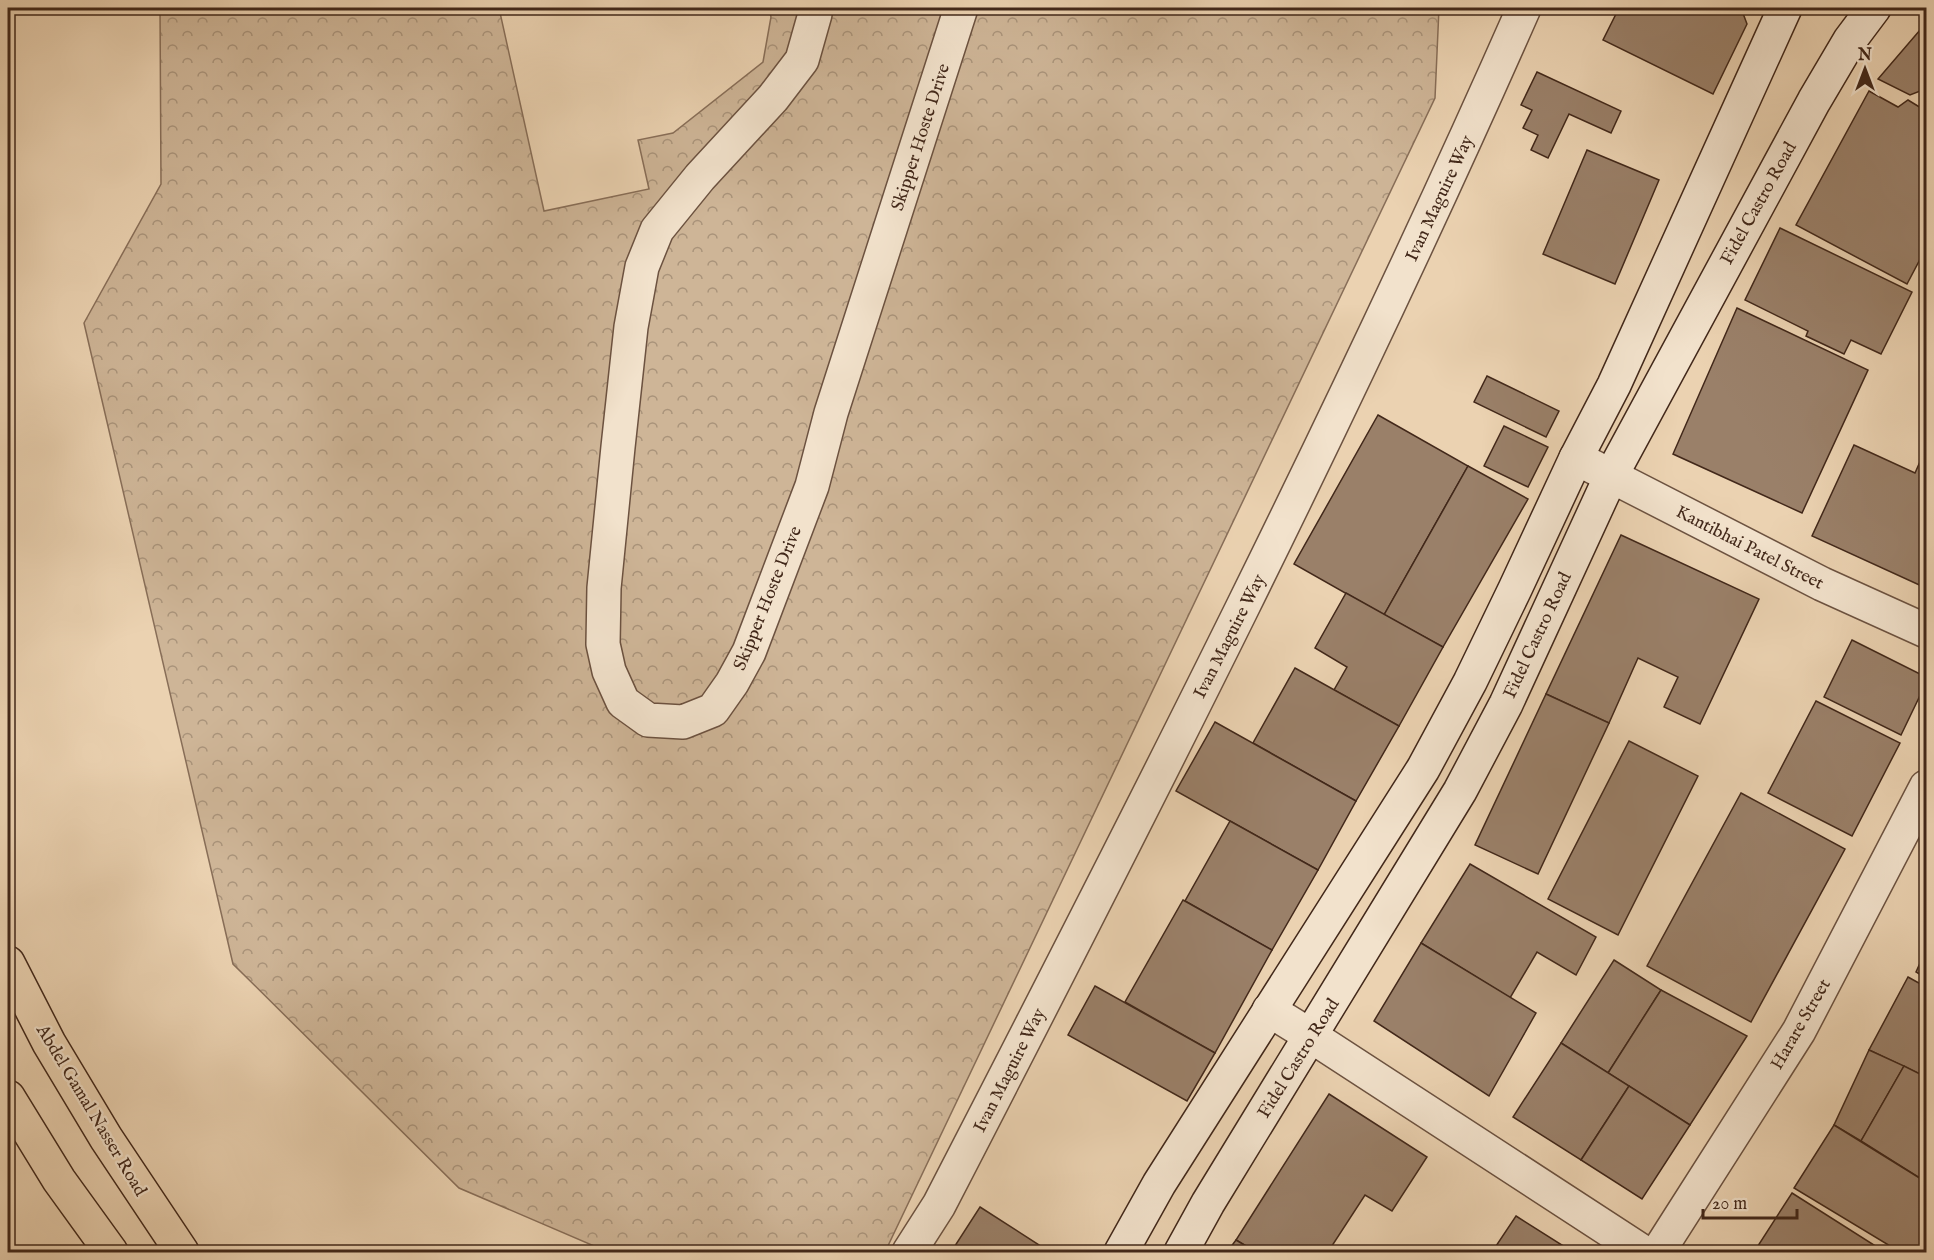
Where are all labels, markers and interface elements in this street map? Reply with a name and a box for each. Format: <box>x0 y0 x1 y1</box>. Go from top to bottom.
north arrow <box>1835 39 1895 99</box>
text: N <box>1857 46 1872 66</box>
street label: Skipper Hoste Drive <box>887 61 956 214</box>
street label: Ivan Maguire Way <box>1401 132 1480 265</box>
street label: Fidel Castro Road <box>1716 138 1803 269</box>
street label: Kantibhai Patel Street <box>1671 501 1827 596</box>
street label: Skipper Hoste Drive <box>729 523 808 674</box>
street label: Fidel Castro Road <box>1499 568 1578 703</box>
street label: Ivan Maguire Way <box>1189 571 1272 703</box>
street label: Harare Street <box>1766 975 1837 1074</box>
street label: Fidel Castro Road <box>1253 994 1346 1123</box>
street label: Ivan Maguire Way <box>969 1005 1052 1137</box>
street label: Abdel Gamal Nasser Road <box>30 1020 151 1201</box>
scale bar <box>1703 1182 1798 1220</box>
text: 20 m <box>1712 1193 1747 1216</box>

